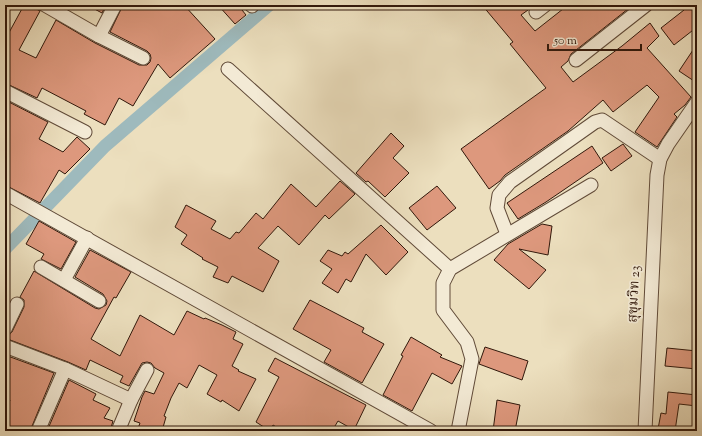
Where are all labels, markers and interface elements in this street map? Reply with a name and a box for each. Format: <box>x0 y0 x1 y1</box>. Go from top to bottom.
scale bar <box>548 26 641 52</box>
text: 50 m <box>553 32 577 50</box>
street label: สุขุมวิท 23 <box>624 265 647 323</box>

